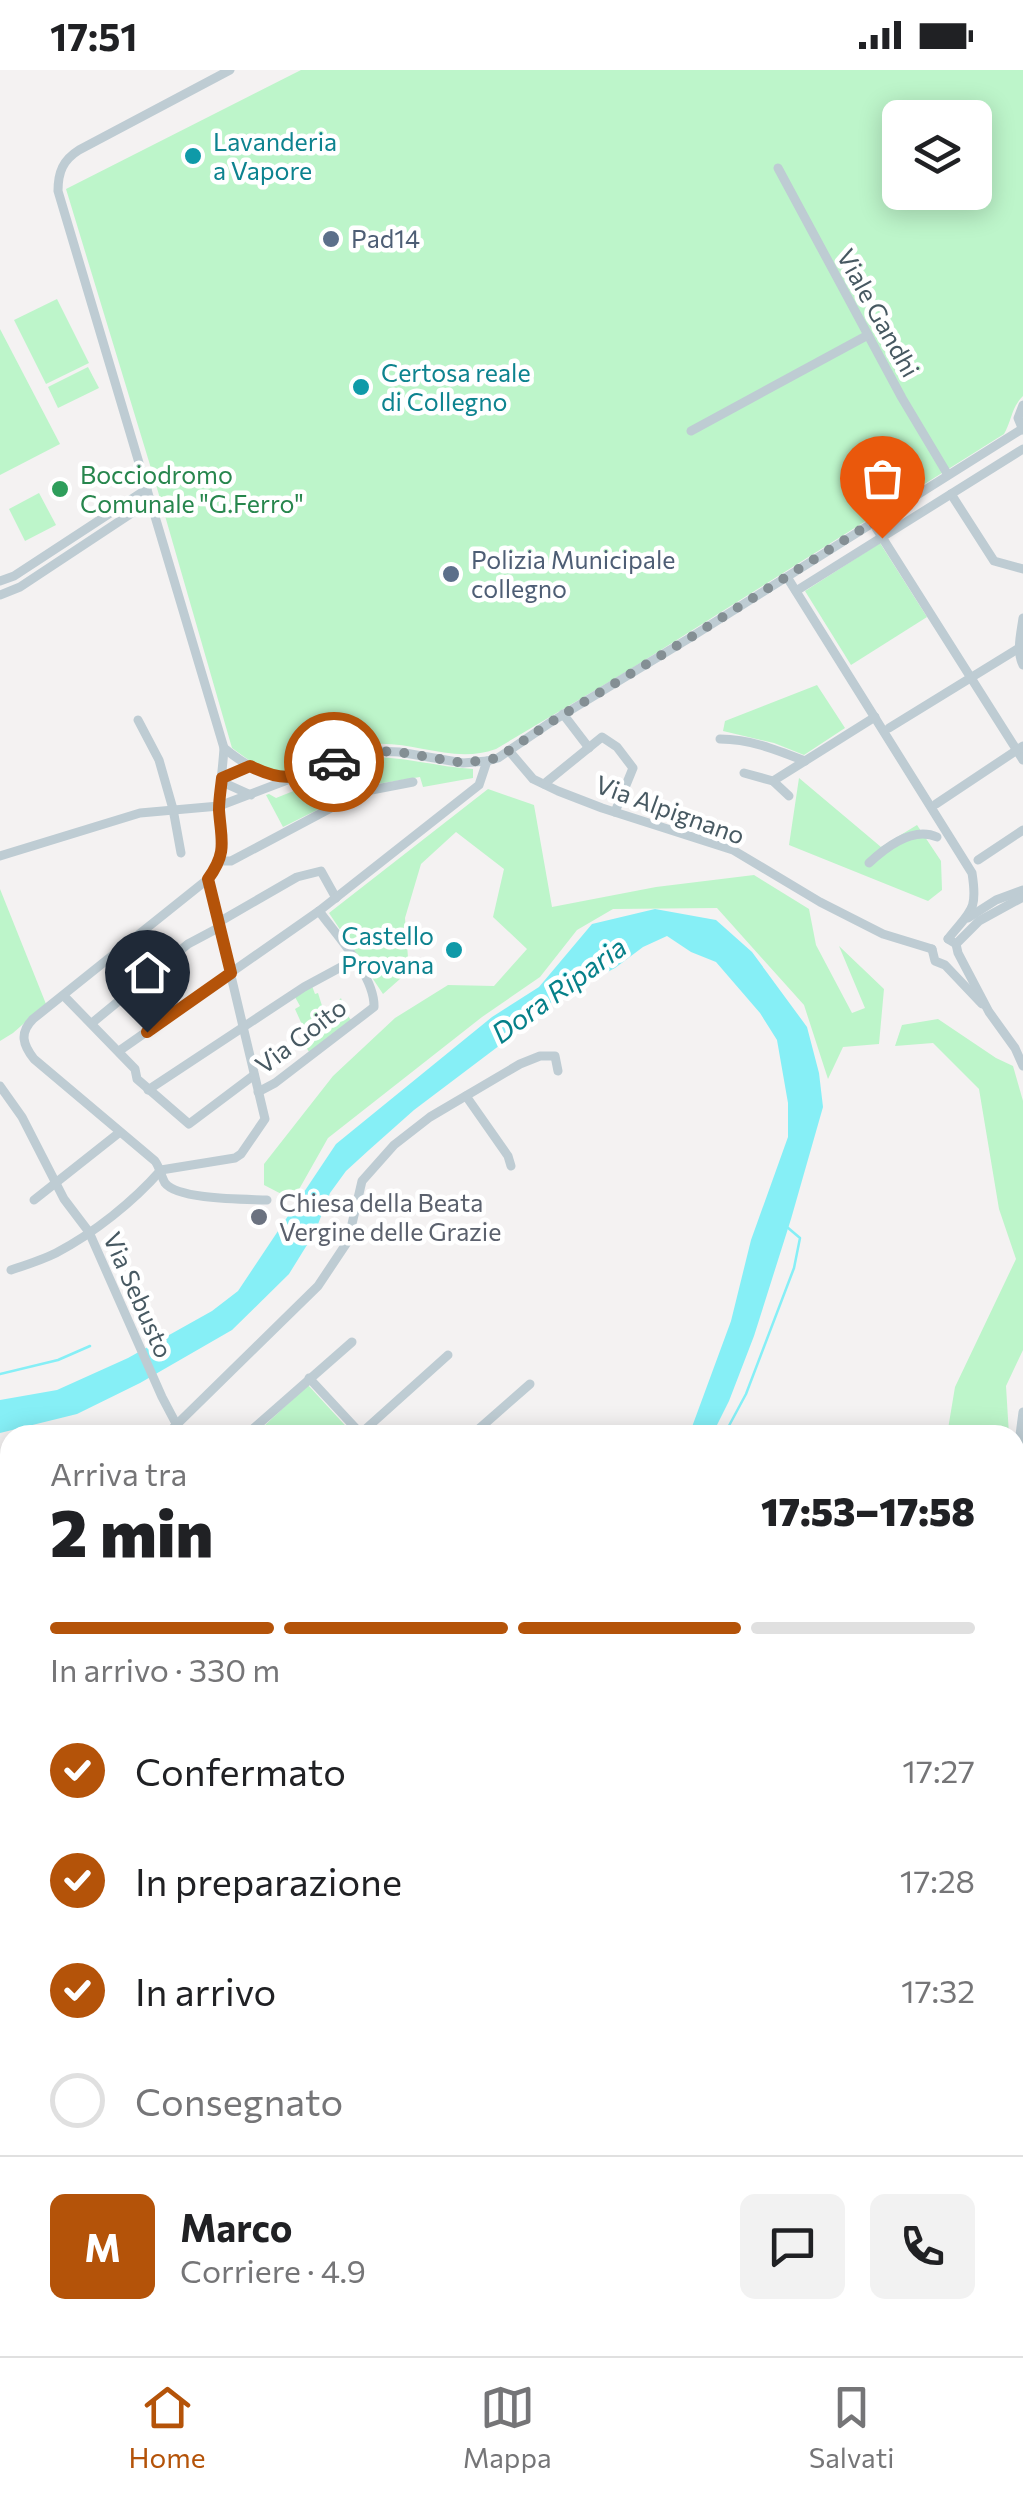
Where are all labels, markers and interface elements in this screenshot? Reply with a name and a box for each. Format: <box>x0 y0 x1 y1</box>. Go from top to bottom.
text: 17:51 <box>50 12 137 59</box>
map controls <box>882 100 992 210</box>
button: layers <box>882 100 992 210</box>
place label: Lavanderia a Vapore <box>213 126 337 185</box>
marker: Lavanderia a Vapore <box>182 145 204 167</box>
place label: Pad14 <box>351 223 420 253</box>
marker: Pad14 <box>320 228 342 250</box>
street label: Viale Gandhi <box>831 243 926 382</box>
place label: Certosa reale di Collegno <box>381 357 531 416</box>
marker: Certosa reale di Collegno <box>350 376 372 398</box>
pin <box>840 436 925 539</box>
icon: bag <box>855 451 910 506</box>
place label: Bocciodromo Comunale "G.Ferro" <box>80 459 304 518</box>
marker: Bocciodromo Comunale "G.Ferro" <box>49 478 71 500</box>
place label: Polizia Municipale collegno <box>471 544 675 603</box>
marker: Polizia Municipale collegno <box>440 563 462 585</box>
courier <box>284 712 384 812</box>
icon: car <box>307 735 362 790</box>
street label: Via Alpignano <box>592 768 749 850</box>
place label: Castello Provana <box>341 920 434 979</box>
water label: Dora Riparia <box>484 929 633 1050</box>
pin <box>105 930 190 1033</box>
marker: Castello Provana <box>443 939 465 961</box>
icon: home <box>120 945 175 1000</box>
street label: Via Goito <box>249 991 352 1079</box>
place label: Chiesa della Beata Vergine delle Grazie <box>279 1187 501 1246</box>
marker: Chiesa della Beata Vergine delle Grazie <box>248 1206 270 1228</box>
street label: Via Sebusto <box>98 1227 180 1362</box>
text: Arriva tra <box>50 1453 187 1493</box>
text: 17:53–17:58 <box>761 1487 975 1534</box>
text: 2 min <box>50 1491 213 1570</box>
text: In arrivo · 330 m <box>50 1649 280 1689</box>
icon: check <box>50 1743 105 1798</box>
text: Confermato <box>135 1747 346 1794</box>
text: 17:27 <box>902 1750 975 1790</box>
icon: check <box>50 1853 105 1908</box>
text: In preparazione <box>135 1857 402 1904</box>
text: 17:28 <box>900 1860 975 1900</box>
icon: check <box>50 1963 105 2018</box>
text: In arrivo <box>135 1967 276 2014</box>
text: 17:32 <box>901 1970 975 2010</box>
text: Consegnato <box>135 2077 343 2124</box>
button: chat <box>740 2194 845 2299</box>
button: phone <box>870 2194 975 2299</box>
text: Marco <box>180 2203 293 2250</box>
text: M <box>84 2223 121 2270</box>
text: Corriere · 4.9 <box>180 2250 366 2290</box>
tab: Home <box>129 2380 206 2474</box>
tab: Mappa <box>463 2380 552 2474</box>
tab: Salvati <box>809 2380 894 2474</box>

